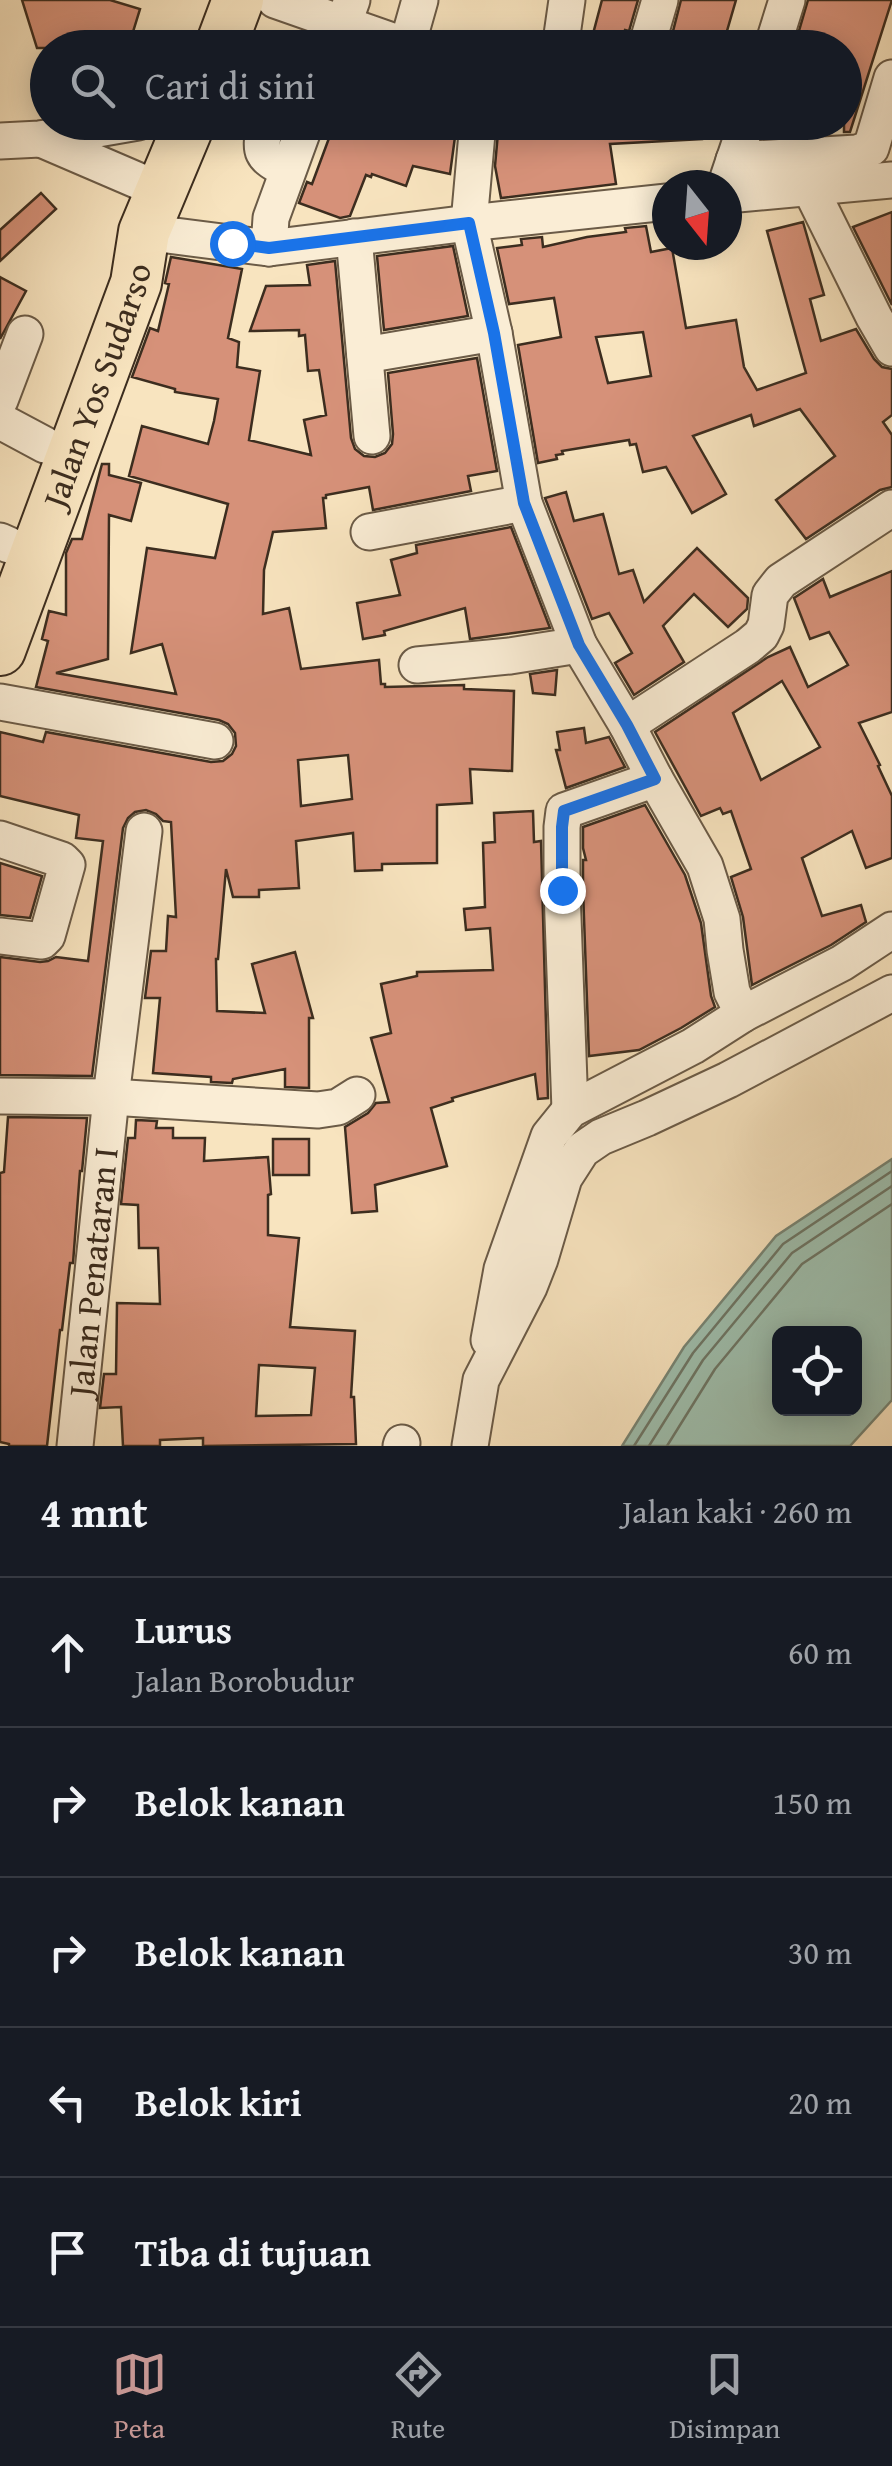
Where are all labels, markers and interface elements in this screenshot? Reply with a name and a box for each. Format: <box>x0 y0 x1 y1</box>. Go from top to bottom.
search box <box>30 30 862 140</box>
text: Cari di sini <box>145 57 315 113</box>
icon: search <box>65 58 120 113</box>
north arrow <box>652 170 742 260</box>
route start <box>210 221 256 267</box>
street label: Jalan Yos Sudarso <box>28 260 164 519</box>
route end <box>540 868 586 914</box>
street label: Jalan Penataran I <box>54 1145 131 1403</box>
map controls <box>772 1326 862 1416</box>
button: locate <box>772 1326 862 1416</box>
text: 4 mnt <box>40 1481 148 1542</box>
text: Jalan kaki · 260 m <box>622 1488 852 1535</box>
text: Lurus <box>135 1601 232 1657</box>
icon: ahead <box>40 1625 95 1680</box>
text: 60 m <box>788 1629 852 1676</box>
text: Jalan Borobudur <box>135 1657 354 1704</box>
text: Belok kanan <box>135 1774 345 1830</box>
icon: right <box>40 1775 95 1830</box>
text: 150 m <box>773 1779 852 1826</box>
text: Belok kanan <box>135 1924 345 1980</box>
icon: right <box>40 1925 95 1980</box>
text: 30 m <box>788 1929 852 1976</box>
text: Belok kiri <box>135 2074 302 2130</box>
icon: left <box>40 2075 95 2130</box>
text: 20 m <box>788 2079 852 2126</box>
text: Tiba di tujuan <box>135 2224 371 2280</box>
icon: arrive <box>40 2225 95 2280</box>
tab: Peta <box>112 2347 167 2448</box>
tab: Rute <box>391 2347 446 2448</box>
tab: Disimpan <box>669 2347 780 2448</box>

